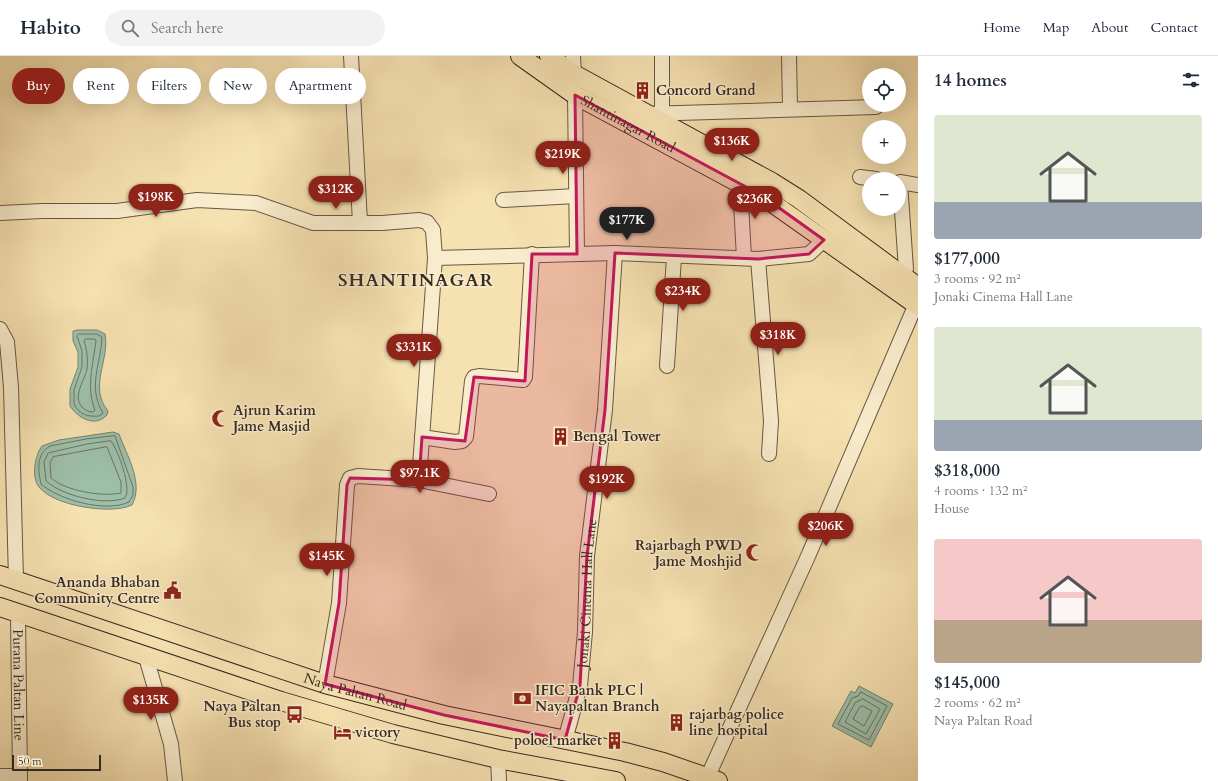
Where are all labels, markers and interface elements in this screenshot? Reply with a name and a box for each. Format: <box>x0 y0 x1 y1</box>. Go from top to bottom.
search box <box>105 10 385 46</box>
text: Habito <box>20 15 81 41</box>
icon: search <box>119 17 141 39</box>
text: Search here <box>151 18 224 38</box>
text: Home <box>983 18 1021 37</box>
text: Map <box>1043 18 1069 37</box>
text: About <box>1091 18 1128 37</box>
text: Contact <box>1150 18 1198 37</box>
chip: Buy <box>12 68 65 104</box>
chip: Rent <box>73 68 129 104</box>
chip: Filters <box>137 68 201 104</box>
chip: New <box>209 68 267 104</box>
chip: Apartment <box>275 68 366 104</box>
map controls <box>862 68 906 216</box>
button: locate <box>862 68 906 112</box>
text: 14 homes <box>934 69 1007 92</box>
icon: filters <box>1180 69 1202 91</box>
building icon: Concord Grand <box>633 80 653 100</box>
place label: Concord Grand <box>656 81 756 100</box>
street label: Shantinagar Road <box>577 91 679 158</box>
button: + <box>862 120 906 164</box>
pin: $136K <box>704 128 760 162</box>
text: $136K <box>713 132 751 150</box>
pin: $219K <box>535 141 591 175</box>
icon: home <box>1032 141 1104 213</box>
text: $219K <box>544 145 582 163</box>
button: − <box>862 172 906 216</box>
pin: $312K <box>308 176 364 210</box>
text: $312K <box>317 180 355 198</box>
pin: $198K <box>128 184 184 218</box>
pin: $236K <box>727 186 783 220</box>
text: $198K <box>137 188 175 206</box>
text: $236K <box>736 190 774 208</box>
pin: $177K <box>599 207 655 241</box>
text: $177K <box>608 211 646 229</box>
text: $177,000 <box>934 247 1000 270</box>
district label: SHANTINAGAR <box>338 268 494 293</box>
text: 3 rooms · 92 m² <box>934 270 1021 288</box>
pin: $234K <box>655 278 711 312</box>
text: $234K <box>664 282 702 300</box>
text: Jonaki Cinema Hall Lane <box>934 288 1073 306</box>
pin: $318K <box>750 322 806 356</box>
text: $318K <box>759 326 797 344</box>
pin: $331K <box>386 334 442 368</box>
text: $331K <box>395 338 433 356</box>
icon: home <box>1032 353 1104 425</box>
place label: Ajrun Karim Jame Masjid <box>231 401 316 436</box>
mosque icon: Ajrun Karim Jame Masjid <box>210 408 230 428</box>
building icon: Bengal Tower <box>550 426 570 446</box>
place label: Bengal Tower <box>573 427 661 446</box>
text: $318,000 <box>934 459 1000 482</box>
pin: $97.1K <box>387 460 453 494</box>
text: $97.1K <box>400 464 440 482</box>
pin: $192K <box>579 466 635 500</box>
text: $192K <box>588 470 626 488</box>
text: 4 rooms · 132 m² <box>934 482 1027 500</box>
text: House <box>934 500 969 518</box>
pin: $206K <box>798 513 854 547</box>
text: $206K <box>807 517 845 535</box>
street label: Jonaki Cinema Hall Lane <box>573 518 602 671</box>
place label: Rajarbagh PWD Jame Moshjid <box>635 536 742 571</box>
pin: $145K <box>299 543 355 577</box>
mosque icon: Rajarbagh PWD Jame Moshjid <box>745 543 765 563</box>
text: $145K <box>308 547 346 565</box>
icon: home <box>1032 565 1104 637</box>
place label: Ananda Bhaban Community Centre <box>34 573 160 608</box>
public building icon: Ananda Bhaban Community Centre <box>163 580 183 600</box>
street label: Purana Paltan Line <box>8 629 29 741</box>
street label: Naya Paltan Road <box>301 669 409 715</box>
text: $145,000 <box>934 671 1000 694</box>
place label: IFIC Bank PLC | Nayapaltan Branch <box>535 681 660 716</box>
pin: $135K <box>123 687 179 721</box>
bank icon: IFIC Bank PLC | Nayapaltan Branch <box>512 688 532 708</box>
text: $135K <box>132 691 170 709</box>
text: 2 rooms · 62 m² <box>934 694 1021 712</box>
place label: Naya Paltan Bus stop <box>204 697 281 732</box>
bus stop icon: Naya Paltan Bus stop <box>284 704 304 724</box>
place label: rajarbag police line hospital <box>689 705 784 740</box>
building icon: rajarbag police line hospital <box>666 712 686 732</box>
text: Naya Paltan Road <box>934 712 1032 730</box>
hotel icon: victory <box>332 722 352 742</box>
place label: victory <box>355 723 401 742</box>
building icon: poloel market <box>605 730 625 750</box>
place label: poloel market <box>514 731 602 750</box>
scale bar <box>12 753 101 772</box>
text: 50 m <box>18 754 42 769</box>

